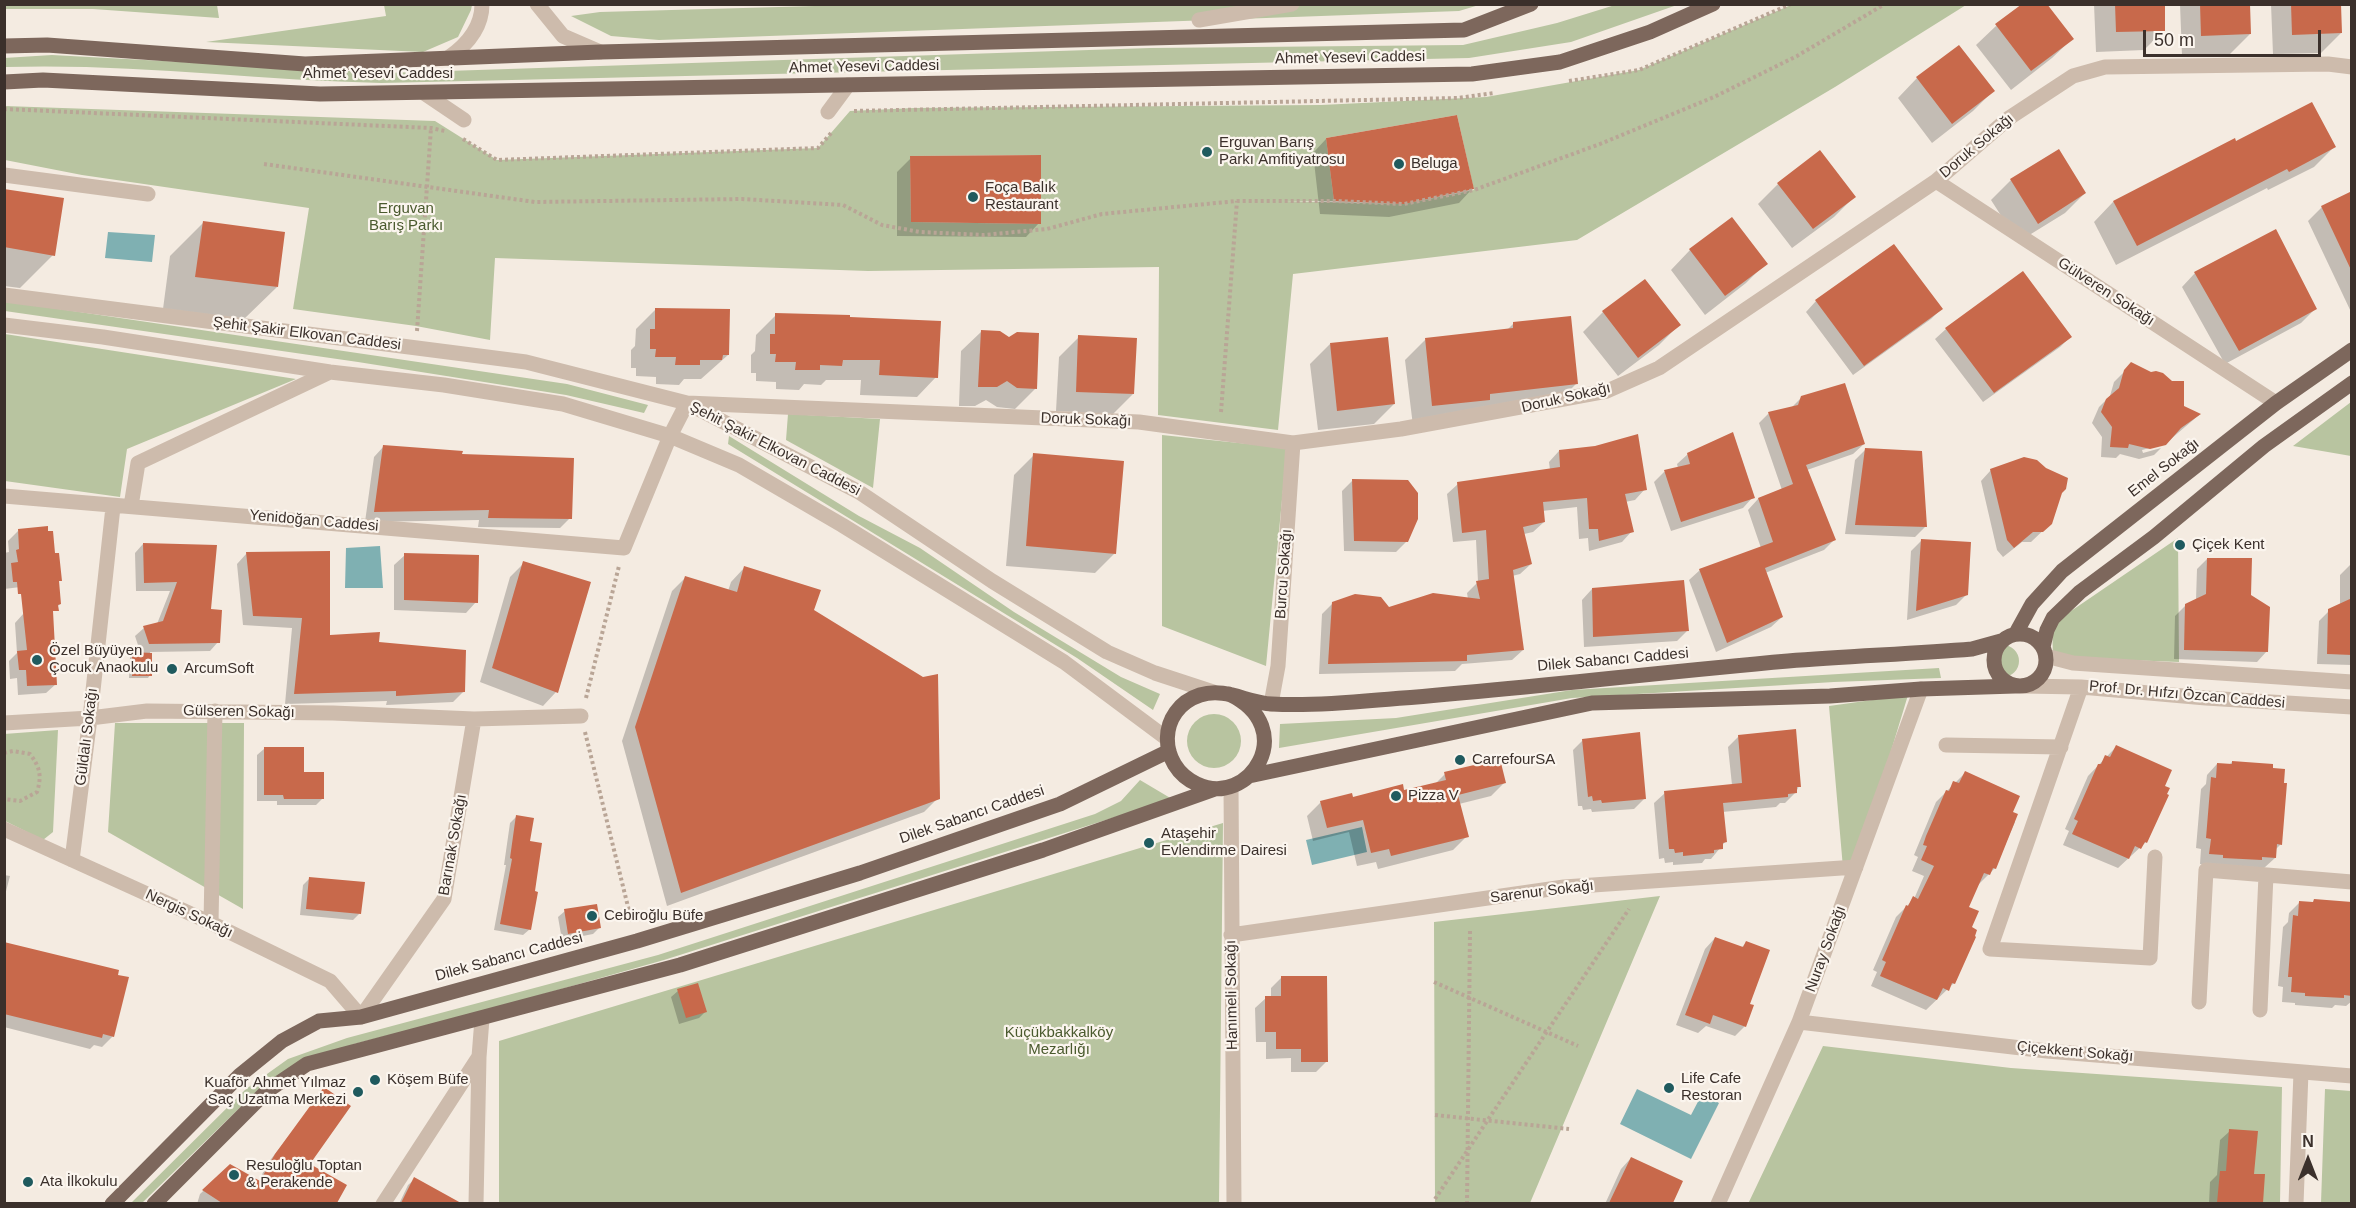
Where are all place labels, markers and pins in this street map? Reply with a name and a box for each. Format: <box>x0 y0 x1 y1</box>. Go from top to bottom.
place label: Erguvan Barış Parkı Amfitiyatrosu <box>1219 134 1345 169</box>
marker: Erguvan Barış Parkı Amfitiyatrosu <box>1200 145 1214 159</box>
place label: Beluga <box>1411 155 1458 173</box>
marker: Beluga <box>1392 157 1406 171</box>
place label: Foça Balık Restaurant <box>985 179 1058 214</box>
marker: Foça Balık Restaurant <box>966 190 980 204</box>
place label: Çiçek Kent <box>2192 536 2265 554</box>
marker: Çiçek Kent <box>2173 538 2187 552</box>
place label: Özel Büyüyen Çocuk Anaokulu <box>49 642 158 677</box>
marker: Özel Büyüyen Çocuk Anaokulu <box>30 653 44 667</box>
place label: ArcumSoft <box>184 660 254 678</box>
marker: ArcumSoft <box>165 662 179 676</box>
place label: CarrefourSA <box>1472 751 1555 769</box>
marker: CarrefourSA <box>1453 753 1467 767</box>
place label: Pizza V <box>1408 787 1459 805</box>
marker: Pizza V <box>1389 789 1403 803</box>
place label: Ataşehir Evlendirme Dairesi <box>1161 825 1287 860</box>
marker: Ataşehir Evlendirme Dairesi <box>1142 836 1156 850</box>
place label: Cebiroğlu Büfe <box>604 907 703 925</box>
marker: Cebiroğlu Büfe <box>585 909 599 923</box>
place label: Life Cafe Restoran <box>1681 1070 1742 1105</box>
place label: Köşem Büfe <box>387 1071 469 1089</box>
marker: Köşem Büfe <box>368 1073 382 1087</box>
place label: Kuaför Ahmet Yılmaz Saç Uzatma Merkezi <box>204 1074 346 1109</box>
marker: Life Cafe Restoran <box>1662 1081 1676 1095</box>
marker: Kuaför Ahmet Yılmaz Saç Uzatma Merkezi <box>351 1085 365 1099</box>
place label: Resuloğlu Toptan & Perakende <box>246 1157 362 1192</box>
marker: Resuloğlu Toptan & Perakende <box>227 1168 241 1182</box>
place label: Ata İlkokulu <box>40 1173 118 1191</box>
marker: Ata İlkokulu <box>21 1175 35 1189</box>

